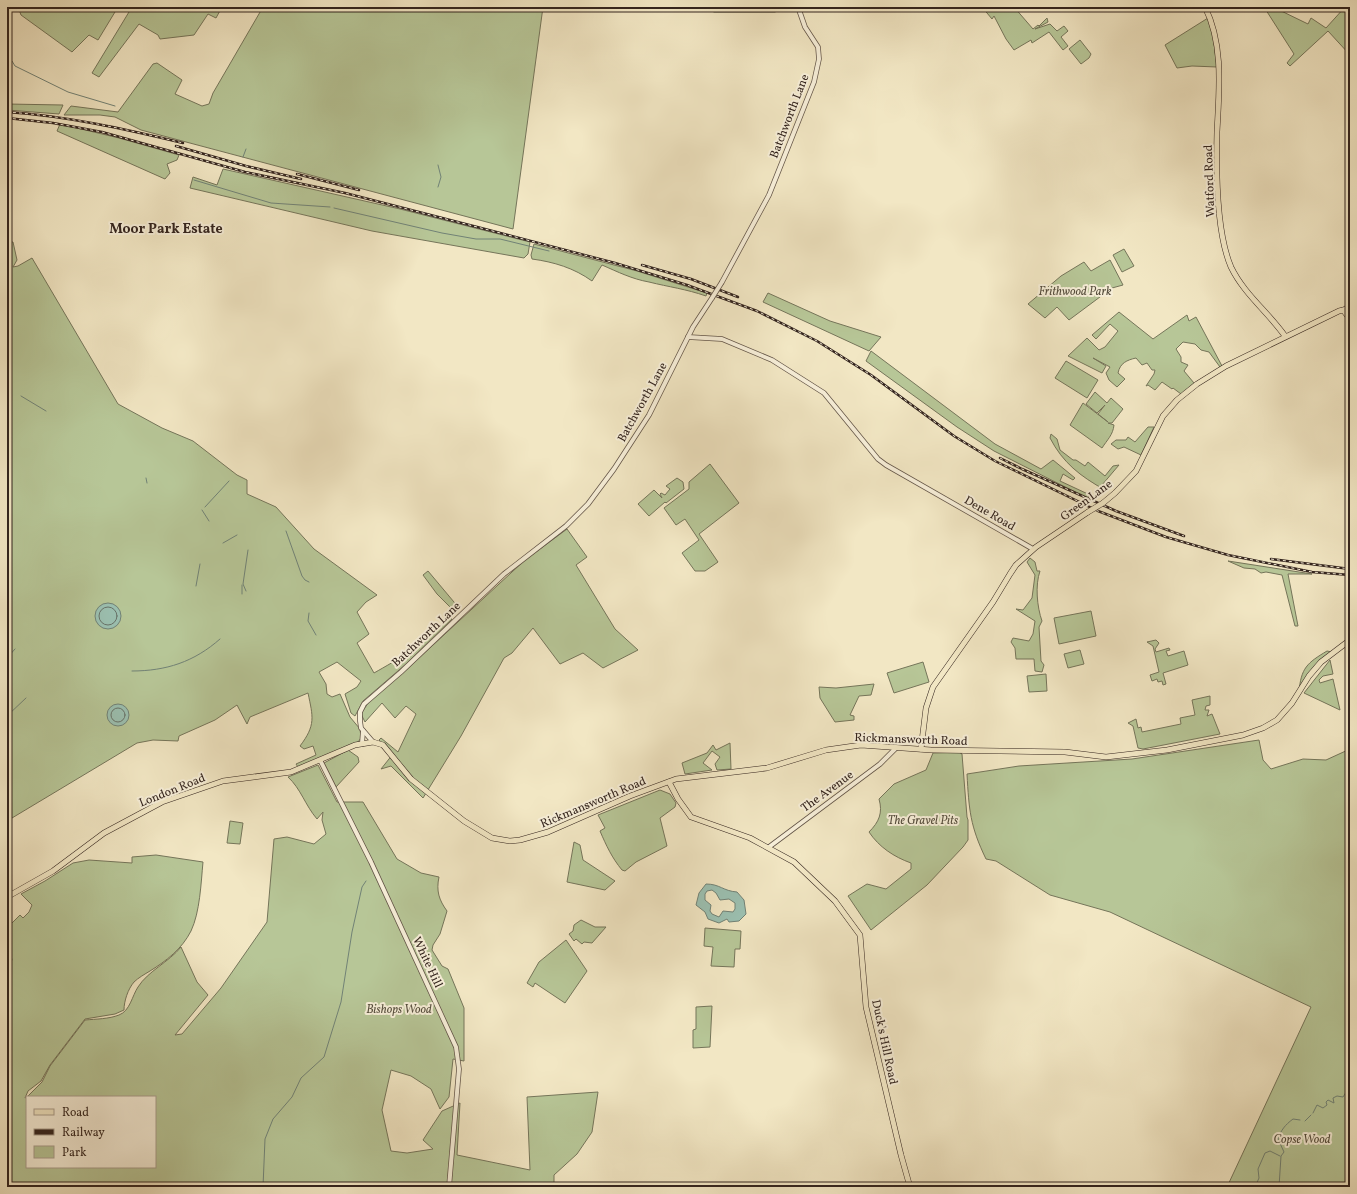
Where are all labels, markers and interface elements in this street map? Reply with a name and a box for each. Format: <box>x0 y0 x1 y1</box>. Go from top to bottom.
street label: Batchworth Lane <box>767 72 813 161</box>
street label: Watford Road <box>1201 144 1219 218</box>
district label: Moor Park Estate <box>109 220 223 239</box>
park label: Frithwood Park <box>1039 284 1112 300</box>
street label: Batchworth Lane <box>614 359 672 445</box>
street label: Green Lane <box>1057 476 1116 525</box>
street label: Dene Road <box>961 493 1018 535</box>
street label: Batchworth Lane <box>389 598 465 671</box>
street label: Rickmansworth Road <box>854 730 968 750</box>
street label: The Avenue <box>798 767 857 816</box>
street label: London Road <box>137 770 208 811</box>
street label: Rickmansworth Road <box>538 773 649 832</box>
park label: The Gravel Pits <box>888 813 959 829</box>
street label: White Hill <box>408 934 446 991</box>
street label: Duck's Hill Road <box>867 998 901 1086</box>
park label: Bishops Wood <box>366 1002 432 1018</box>
legend <box>26 1096 156 1168</box>
text: Road <box>62 1105 89 1121</box>
text: Railway <box>62 1125 105 1141</box>
park label: Copse Wood <box>1274 1132 1331 1148</box>
text: Park <box>62 1145 87 1161</box>

